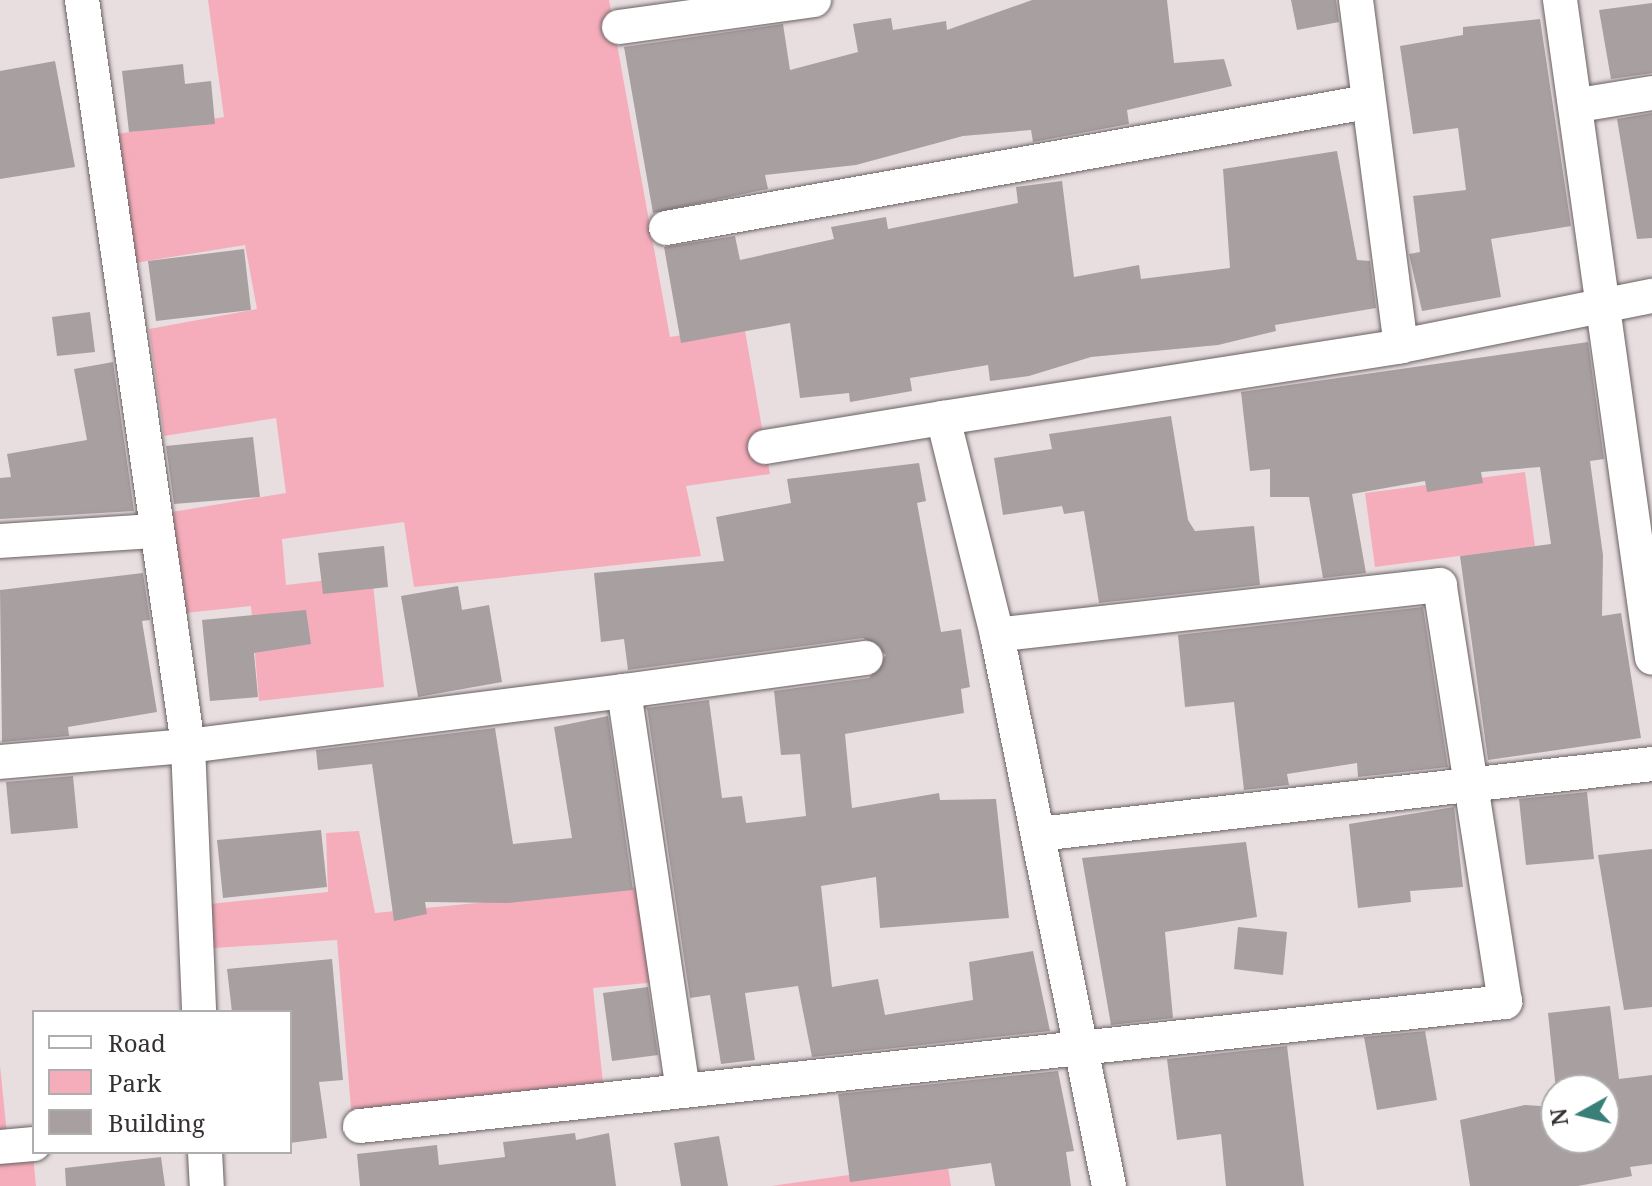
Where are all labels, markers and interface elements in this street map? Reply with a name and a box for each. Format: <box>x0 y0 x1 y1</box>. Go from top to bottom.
legend <box>32 1010 292 1154</box>
text: Road <box>108 1026 166 1059</box>
text: Park <box>108 1066 161 1099</box>
north arrow <box>1540 1074 1620 1154</box>
text: Building <box>108 1106 205 1139</box>
text: N <box>1542 1106 1574 1128</box>

